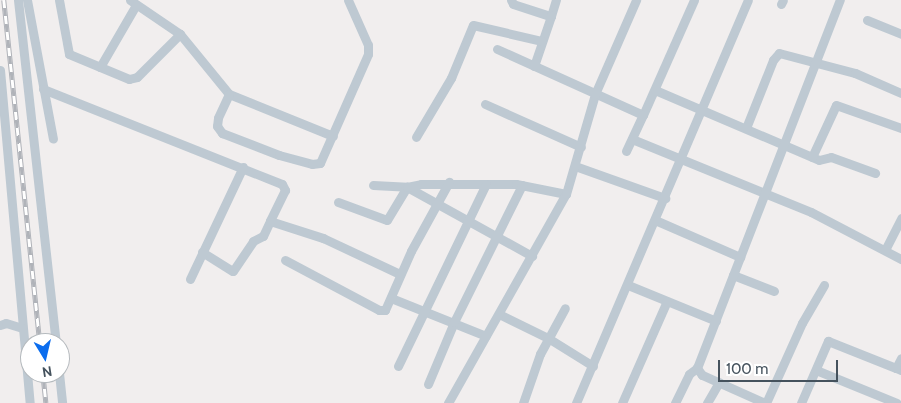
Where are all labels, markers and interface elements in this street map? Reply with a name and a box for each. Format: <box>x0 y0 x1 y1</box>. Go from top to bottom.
north arrow <box>20 333 70 383</box>
scale bar <box>721 350 841 382</box>
text: 100 m <box>726 360 768 378</box>
text: N <box>41 362 53 381</box>

